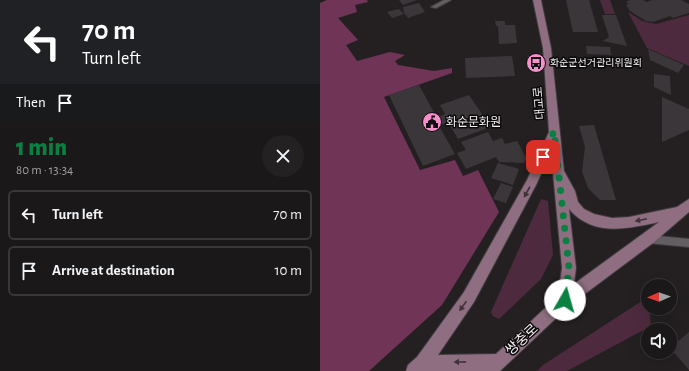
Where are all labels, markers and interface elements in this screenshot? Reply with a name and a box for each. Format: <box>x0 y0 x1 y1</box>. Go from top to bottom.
icon: left <box>16 16 68 68</box>
text: 70 m <box>82 17 136 45</box>
text: Turn left <box>82 50 141 68</box>
bus stop icon: 화순군선거관리위원회 <box>525 52 547 74</box>
place label: 화순군선거관리위원회 <box>550 58 642 68</box>
street label: 대교로 <box>532 86 546 120</box>
icon: arrive <box>54 92 76 114</box>
text: Then <box>16 95 46 110</box>
public building icon: 화순문화원 <box>421 111 443 133</box>
place label: 화순문화원 <box>446 116 501 128</box>
button: close <box>262 135 304 177</box>
text: 1 min <box>16 136 67 160</box>
pin <box>526 140 560 174</box>
icon: arrive <box>532 146 554 168</box>
text: 80 m · 13:34 <box>16 164 73 177</box>
one-way arrow <box>523 187 530 198</box>
icon: left <box>18 204 40 226</box>
text: Turn left <box>52 207 103 222</box>
text: 70 m <box>273 207 302 222</box>
one-way arrow <box>635 218 647 224</box>
icon: arrive <box>18 260 40 282</box>
text: Arrive at destination <box>52 263 175 278</box>
text: 10 m <box>274 263 302 278</box>
position arrow <box>544 279 586 321</box>
north arrow <box>641 279 677 315</box>
map controls <box>641 279 677 359</box>
one-way arrow <box>459 300 467 311</box>
street label: 쌍충로 <box>502 321 541 358</box>
button: sound <box>641 323 677 359</box>
one-way arrow <box>454 359 466 366</box>

